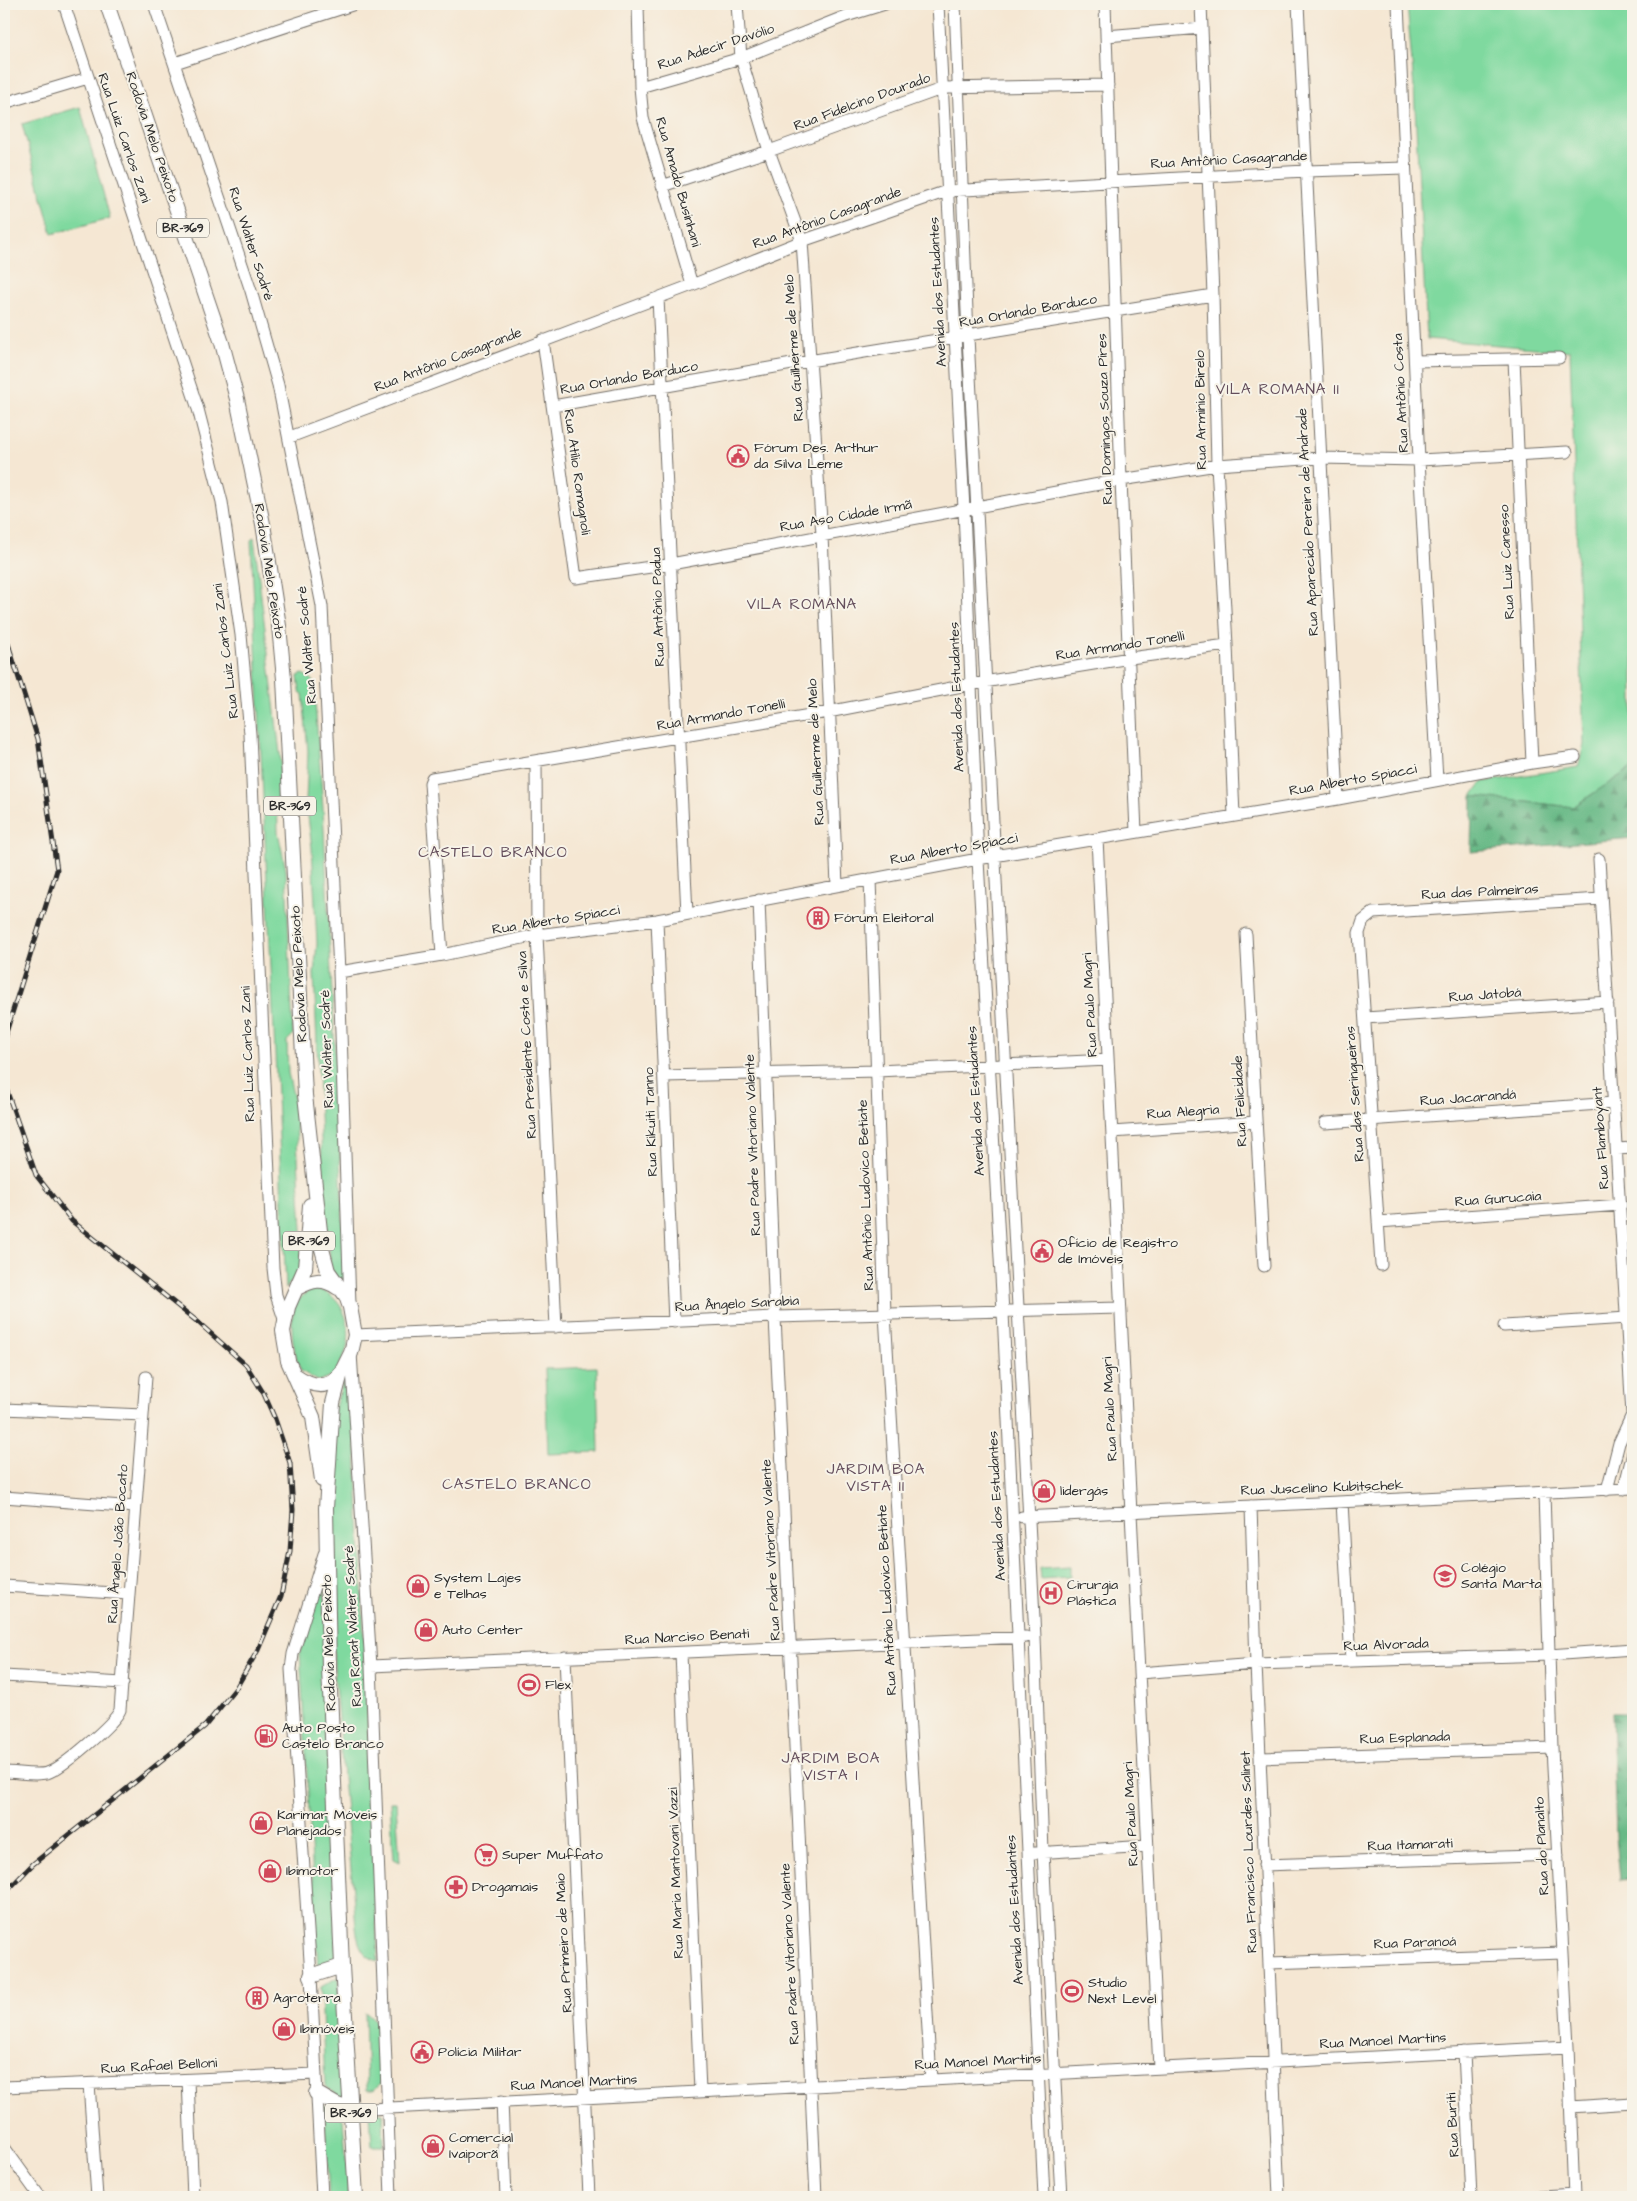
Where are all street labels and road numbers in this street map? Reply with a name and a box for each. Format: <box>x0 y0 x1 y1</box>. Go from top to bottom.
street label: Rua Adecir Davólio <box>655 19 777 75</box>
street label: Rua Fidelcino Dourado <box>791 68 933 136</box>
street label: Rodovia Melo Peixoto <box>120 69 184 205</box>
street label: Rua Luiz Carlos Zani <box>92 70 156 206</box>
street label: Rua Amado Businhani <box>650 115 706 249</box>
street label: Rua Antônio Casagrande <box>1150 146 1308 174</box>
street label: Rua Antônio Casagrande <box>750 182 905 254</box>
street label: Rua Walter Sodré <box>223 185 279 304</box>
street label: Avenida dos Estudantes <box>924 216 952 368</box>
road number: BR-369 <box>157 218 209 238</box>
street label: Rua Guilherme de Melo <box>779 274 809 422</box>
street label: Rua Orlando Barduco <box>957 289 1099 333</box>
street label: Rua Antônio Casagrande <box>371 322 525 397</box>
street label: Rua Domingos Souza Pires <box>1092 333 1118 505</box>
street label: Rua Antônio Costa <box>1388 333 1414 453</box>
street label: Rua Arminio Birelo <box>1190 350 1212 470</box>
street label: Rua Orlando Barduco <box>558 356 700 400</box>
street label: Rua Aparecido Pereira de Andrade <box>1292 407 1324 636</box>
street label: Rua Atílio Romagnoli <box>558 408 596 536</box>
street label: Rua Aso Cidade Irmã <box>778 495 914 537</box>
street label: Rodovia Melo Peixoto <box>248 502 290 640</box>
street label: Rua Luiz Canesso <box>1494 504 1520 620</box>
street label: Rua Antônio Padua <box>646 547 670 667</box>
street label: Rua Luiz Carlos Zani <box>208 582 244 720</box>
street label: Rua Walter Sodré <box>292 585 322 705</box>
street label: Avenida dos Estudantes <box>944 622 970 772</box>
street label: Rua Armando Tonelli <box>1054 626 1186 666</box>
street label: Rua Guilherme de Melo <box>802 678 830 826</box>
street label: Rua Armando Tonelli <box>655 694 787 736</box>
street label: Rua Alberto Spiacci <box>1288 759 1418 801</box>
road number: BR-369 <box>264 796 316 816</box>
street label: Rua Alberto Spiacci <box>889 828 1019 870</box>
street label: Rua das Palmeiras <box>1421 879 1539 905</box>
street label: Rua Alberto Spiacci <box>491 900 621 940</box>
street label: Rodovia Melo Peixoto <box>285 905 313 1043</box>
street label: Rua Presidente Costa e Silva <box>512 951 542 1139</box>
street label: Rua Paulo Magri <box>1077 952 1103 1058</box>
street label: Rua Jatobá <box>1448 982 1522 1008</box>
street label: Rua Luiz Carlos Zani <box>236 986 260 1122</box>
street label: Rua Walter Sodré <box>315 989 339 1108</box>
street label: Avenida dos Estudantes <box>962 1025 990 1177</box>
street label: Rua das Seringueiras <box>1340 1025 1370 1163</box>
street label: Rua Padre Vitoriano Valente <box>740 1053 766 1236</box>
street label: Rua Felicidade <box>1228 1054 1252 1147</box>
street label: Rua Kikuiti Tanno <box>639 1067 663 1177</box>
street label: Rua Jacarandá <box>1419 1085 1517 1111</box>
street label: Rua Flamboyant <box>1587 1086 1615 1190</box>
street label: Rua Antônio Ludovico Betiate <box>853 1099 879 1291</box>
street label: Rua Alegria <box>1146 1099 1220 1125</box>
street label: Rua Gurucaia <box>1454 1186 1542 1212</box>
road number: BR-369 <box>283 1232 335 1250</box>
street label: Rua Ângelo Sarabia <box>674 1291 800 1317</box>
street label: Rua Paulo Magri <box>1097 1356 1123 1462</box>
street label: Avenida dos Estudantes <box>983 1430 1011 1582</box>
street label: Rua Padre Vitoriano Valente <box>756 1458 786 1641</box>
street label: Rua Ângelo João Bocato <box>102 1464 134 1624</box>
street label: Rua Juscelino Kubitschek <box>1240 1475 1404 1501</box>
street label: Rua Antônio Ludovico Betiate <box>872 1504 902 1696</box>
street label: Rua Ronat Walter Sodré <box>339 1544 367 1707</box>
street label: Rodovia Melo Peixoto <box>317 1574 341 1712</box>
street label: Rua Narciso Benati <box>624 1624 750 1650</box>
street label: Rua Alvorada <box>1343 1634 1429 1656</box>
street label: Rua Esplanada <box>1359 1726 1451 1750</box>
street label: Rua Francisco Lourdes Salinet <box>1235 1750 1263 1953</box>
street label: Rua Paulo Magri <box>1118 1761 1144 1867</box>
street label: Rua Maria Mantovani Vazzi <box>663 1787 689 1959</box>
street label: Rua do Planalto <box>1529 1796 1555 1896</box>
street label: Avenida dos Estudantes <box>1001 1834 1029 1986</box>
street label: Rua Itamarati <box>1367 1834 1453 1856</box>
street label: Rua Padre Vitoriano Valente <box>775 1862 805 2045</box>
street label: Rua Primeiro de Maio <box>550 1873 578 2013</box>
street label: Rua Paranoá <box>1373 1932 1457 1954</box>
street label: Rua Manoel Martins <box>1319 2028 1447 2054</box>
street label: Rua Manoel Martins <box>914 2049 1042 2075</box>
street label: Rua Rafael Belloni <box>100 2053 218 2079</box>
street label: Rua Manoel Martins <box>510 2070 638 2096</box>
street label: Rua Buriti <box>1441 2092 1465 2158</box>
road number: BR-369 <box>325 2104 377 2122</box>

